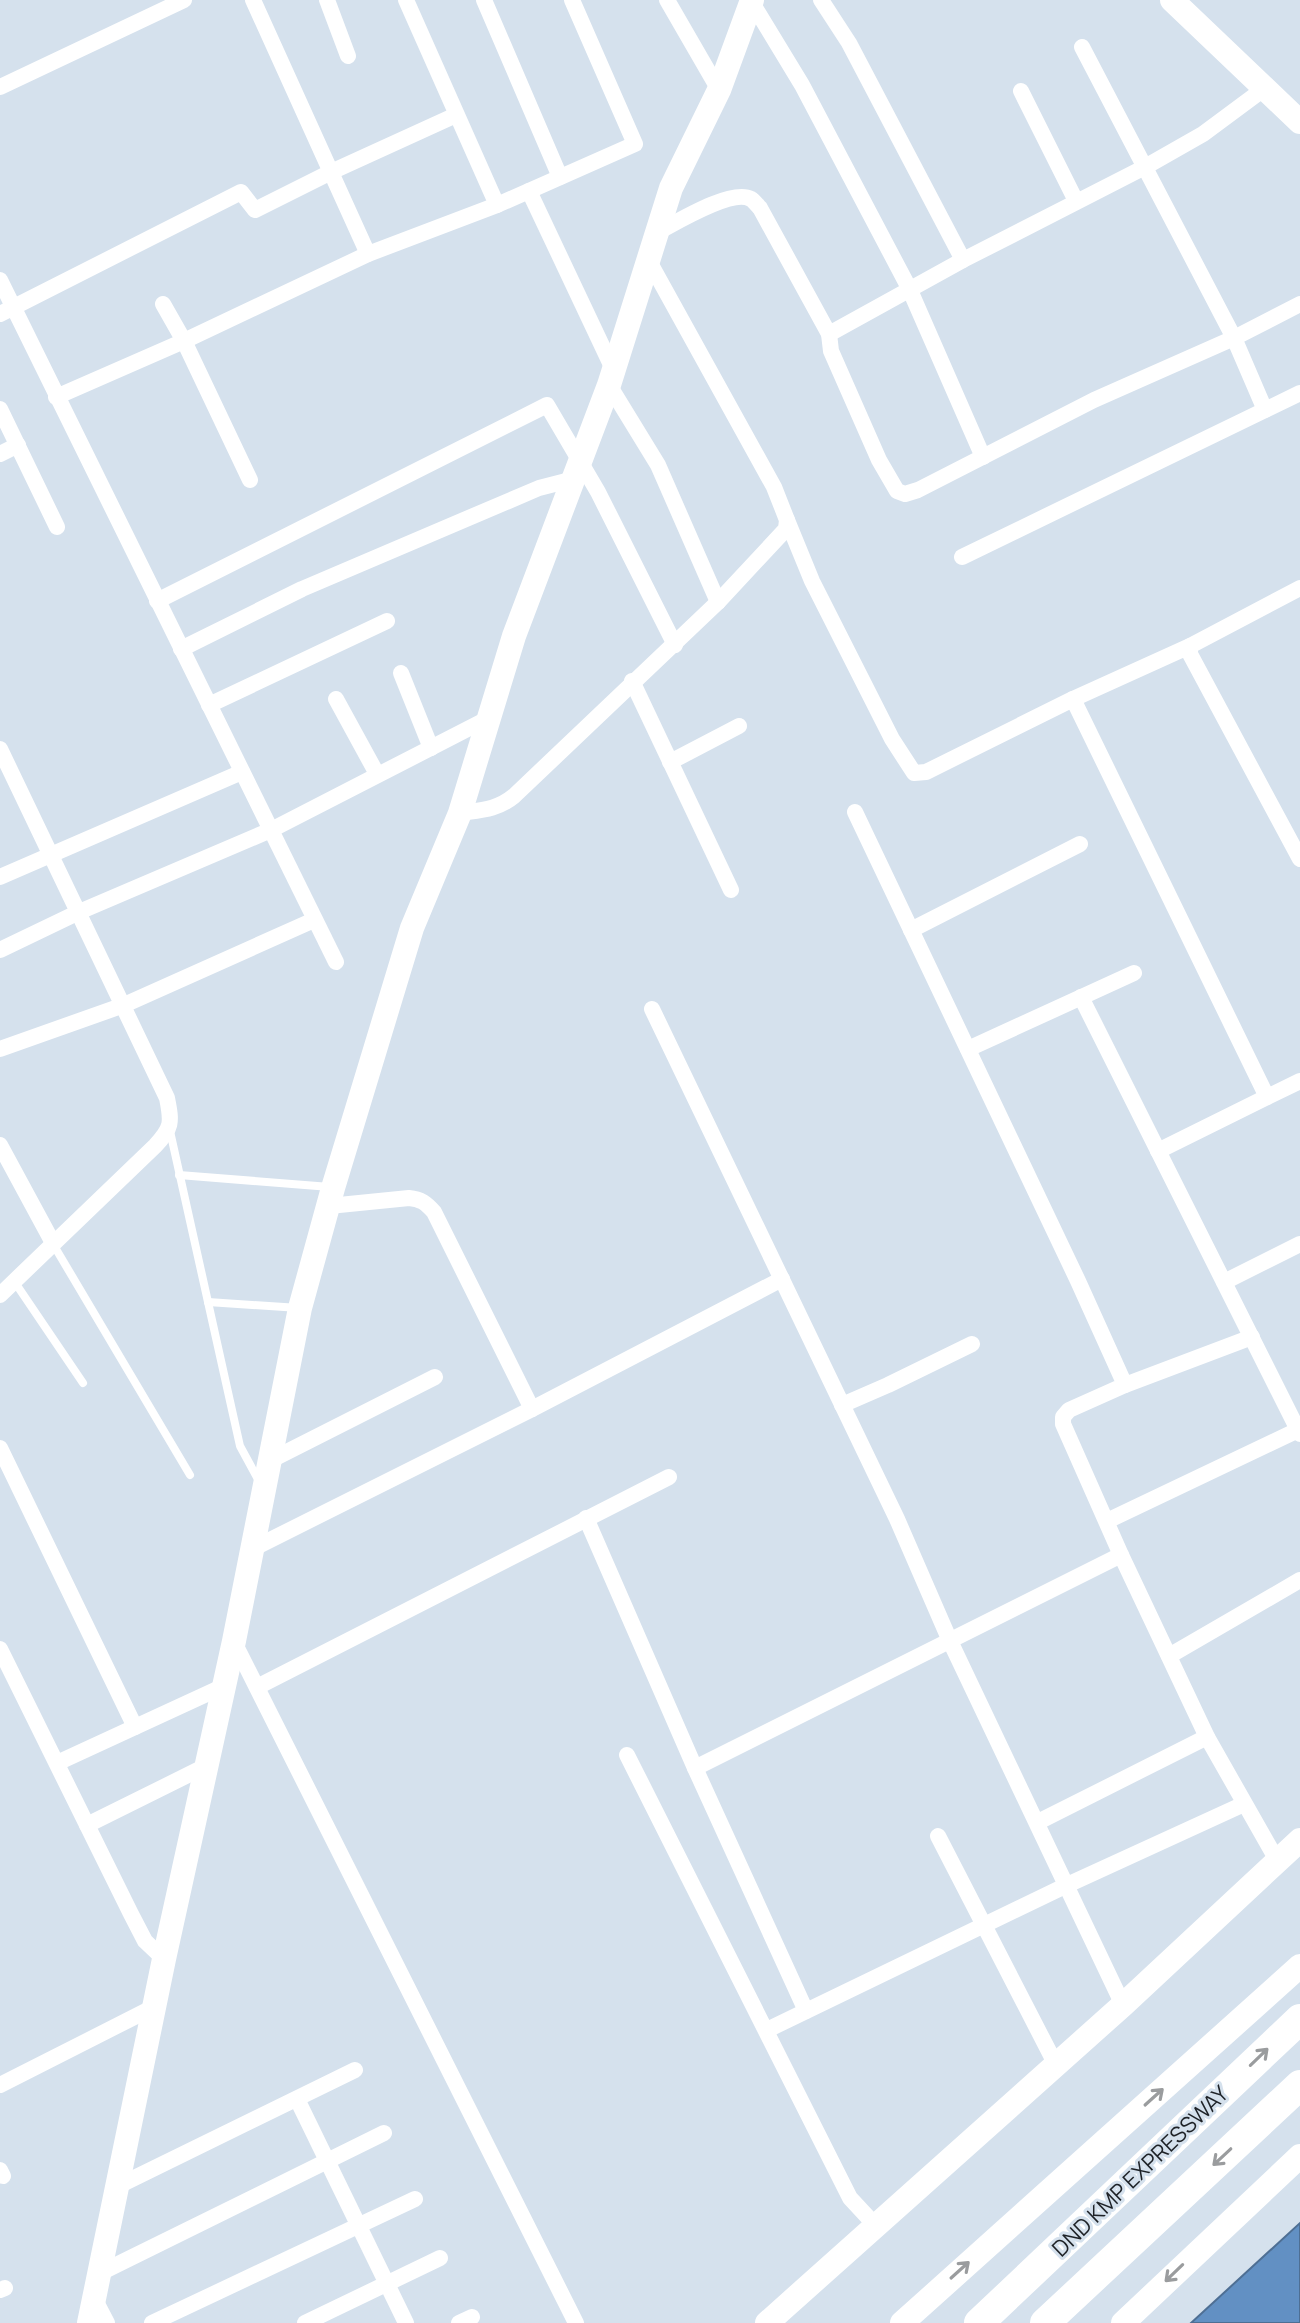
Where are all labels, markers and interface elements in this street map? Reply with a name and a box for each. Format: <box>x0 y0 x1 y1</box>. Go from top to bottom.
one-way arrow <box>1249 2048 1268 2067</box>
street label: DND KMP EXPRESSWAY <box>1045 2078 1235 2263</box>
one-way arrow <box>1143 2088 1163 2106</box>
one-way arrow <box>1213 2148 1233 2166</box>
one-way arrow <box>949 2262 969 2280</box>
one-way arrow <box>1165 2263 1184 2282</box>

